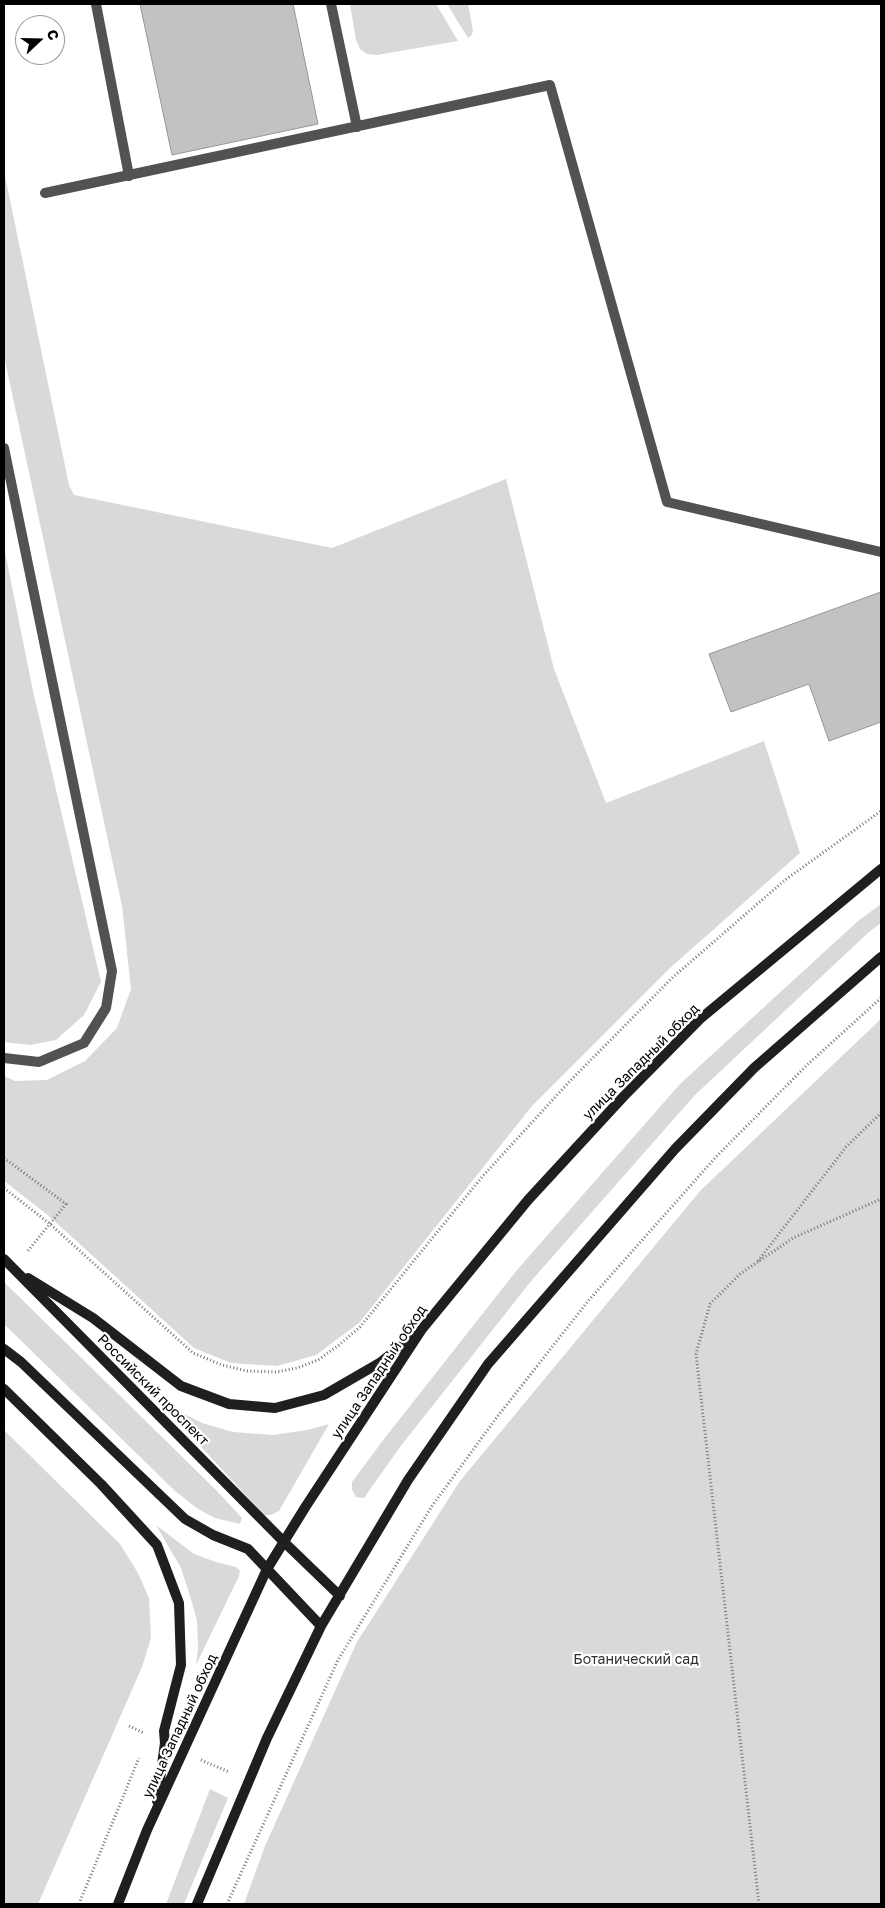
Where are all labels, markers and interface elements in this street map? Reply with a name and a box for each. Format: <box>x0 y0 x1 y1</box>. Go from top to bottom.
north arrow <box>15 15 65 65</box>
text: С <box>44 27 63 42</box>
street label: улица Западный обход <box>579 1000 703 1124</box>
street label: улица Западный обход <box>328 1302 430 1442</box>
street label: Российский проспект <box>94 1331 212 1449</box>
street label: улица Западный обход <box>139 1651 221 1801</box>
park label: Ботанический сад <box>573 1652 699 1668</box>

